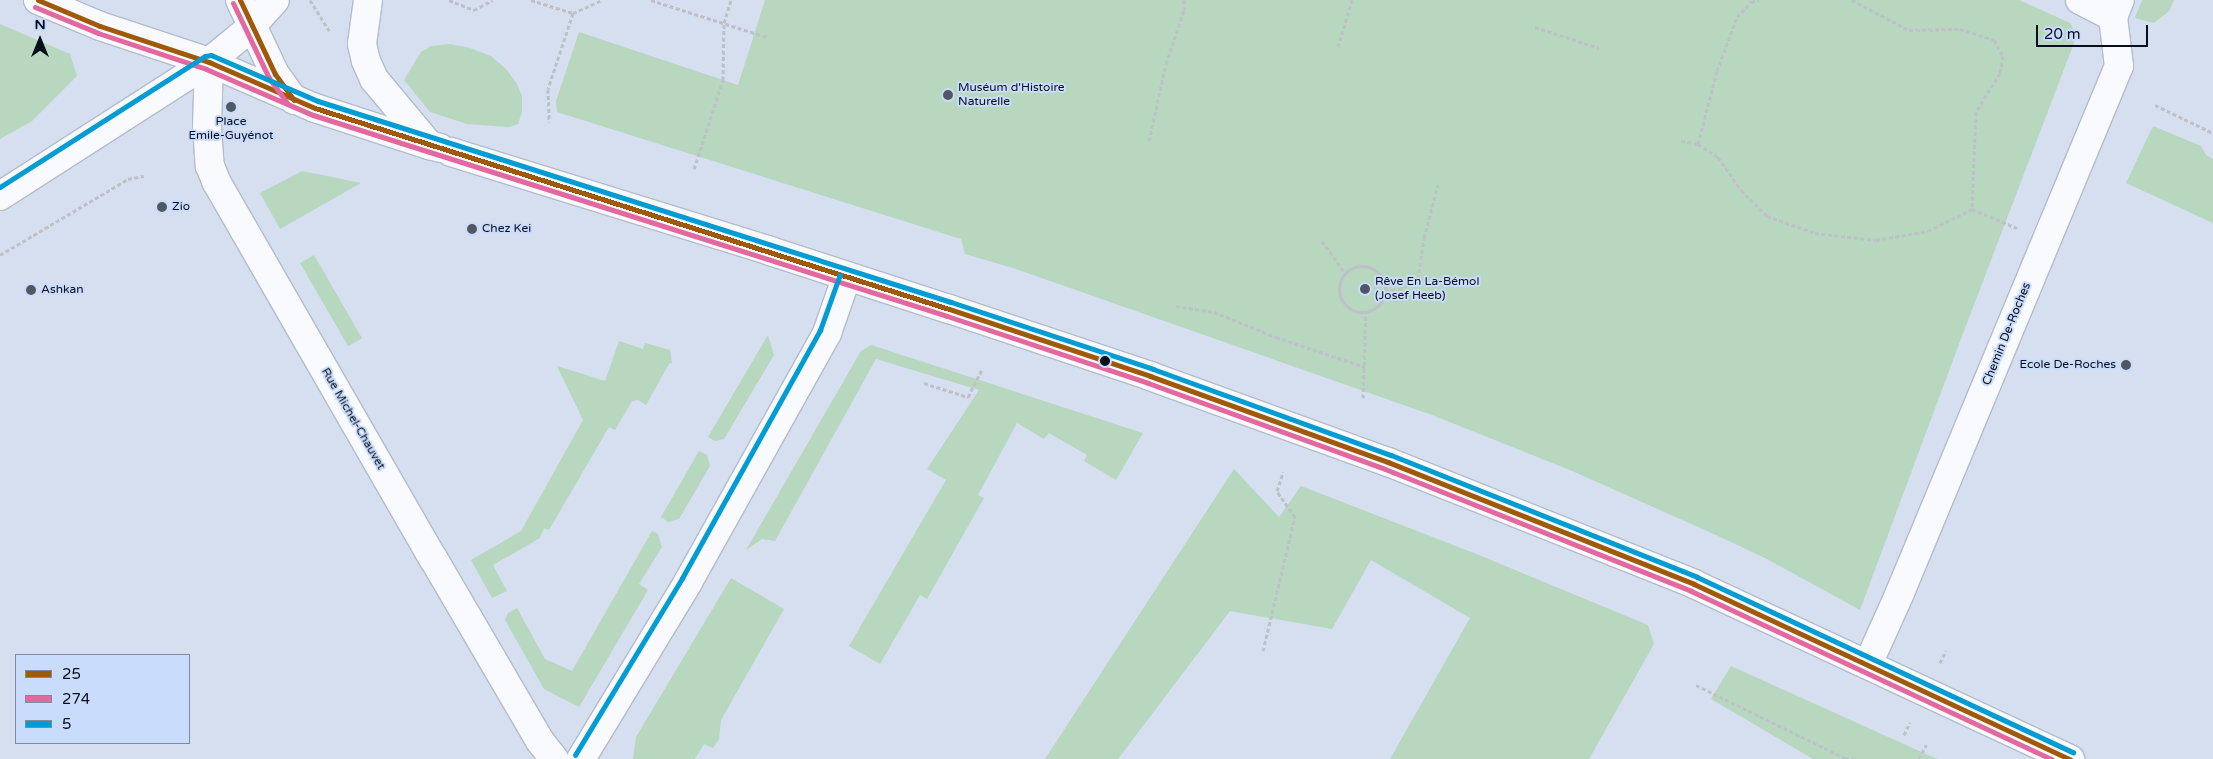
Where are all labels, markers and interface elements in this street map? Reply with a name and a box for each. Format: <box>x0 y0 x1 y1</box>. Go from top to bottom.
north arrow <box>15 15 65 65</box>
scale bar <box>2038 15 2150 47</box>
text: N <box>34 16 46 33</box>
text: 20 m <box>2044 25 2081 43</box>
place label: Muséum d'Histoire Naturelle <box>958 81 1065 109</box>
marker: Muséum d'Histoire Naturelle <box>942 89 954 101</box>
marker: Place Emile-Guyénot <box>225 101 237 113</box>
place label: Place Emile-Guyénot <box>189 115 273 143</box>
place label: Zio <box>172 200 190 214</box>
marker: Zio <box>156 201 168 213</box>
place label: Chez Kei <box>482 222 531 236</box>
marker: Chez Kei <box>466 223 478 235</box>
place label: Rêve En La-Bémol (Josef Heeb) <box>1375 275 1479 303</box>
street label: Chemin De-Roches <box>1980 281 2034 387</box>
place label: Ashkan <box>41 283 83 297</box>
marker: Rêve En La-Bémol (Josef Heeb) <box>1359 283 1371 295</box>
marker: Ashkan <box>25 284 37 296</box>
unlabelled marker <box>1100 356 1110 366</box>
place label: Ecole De-Roches <box>2019 358 2116 372</box>
marker: Ecole De-Roches <box>2120 359 2132 371</box>
street label: Rue Michel-Chauvet <box>318 366 388 472</box>
legend <box>15 654 190 744</box>
text: 25 <box>62 665 81 683</box>
text: 274 <box>62 690 90 708</box>
text: 5 <box>62 715 71 733</box>

